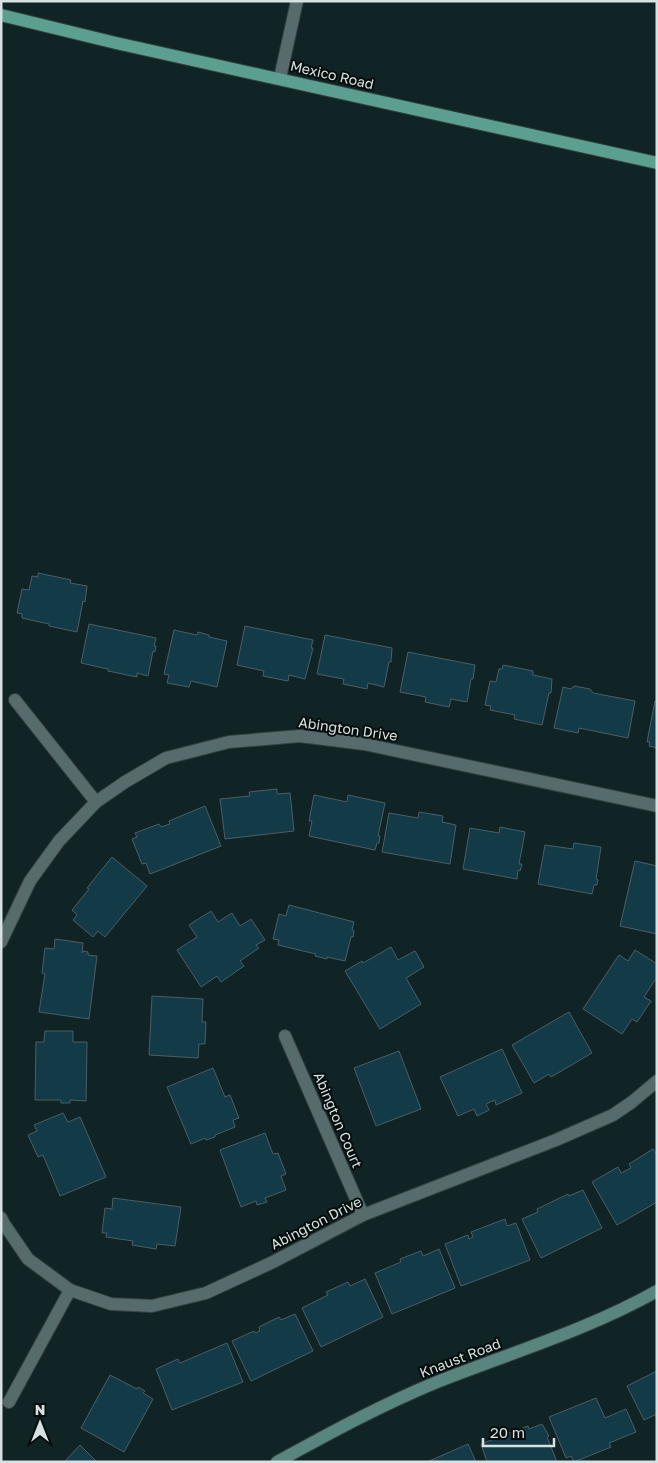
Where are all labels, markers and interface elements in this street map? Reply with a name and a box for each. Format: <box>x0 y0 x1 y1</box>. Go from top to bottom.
street label: Mexico Road <box>289 57 376 92</box>
street label: Abington Drive <box>297 713 399 744</box>
street label: Abington Court <box>311 1069 366 1170</box>
street label: Abington Drive <box>267 1192 364 1253</box>
street label: Knaust Road <box>417 1334 503 1381</box>
north arrow <box>15 1398 65 1448</box>
text: N <box>35 1401 45 1418</box>
scale bar <box>483 1416 554 1448</box>
text: 20 m <box>490 1423 525 1441</box>

